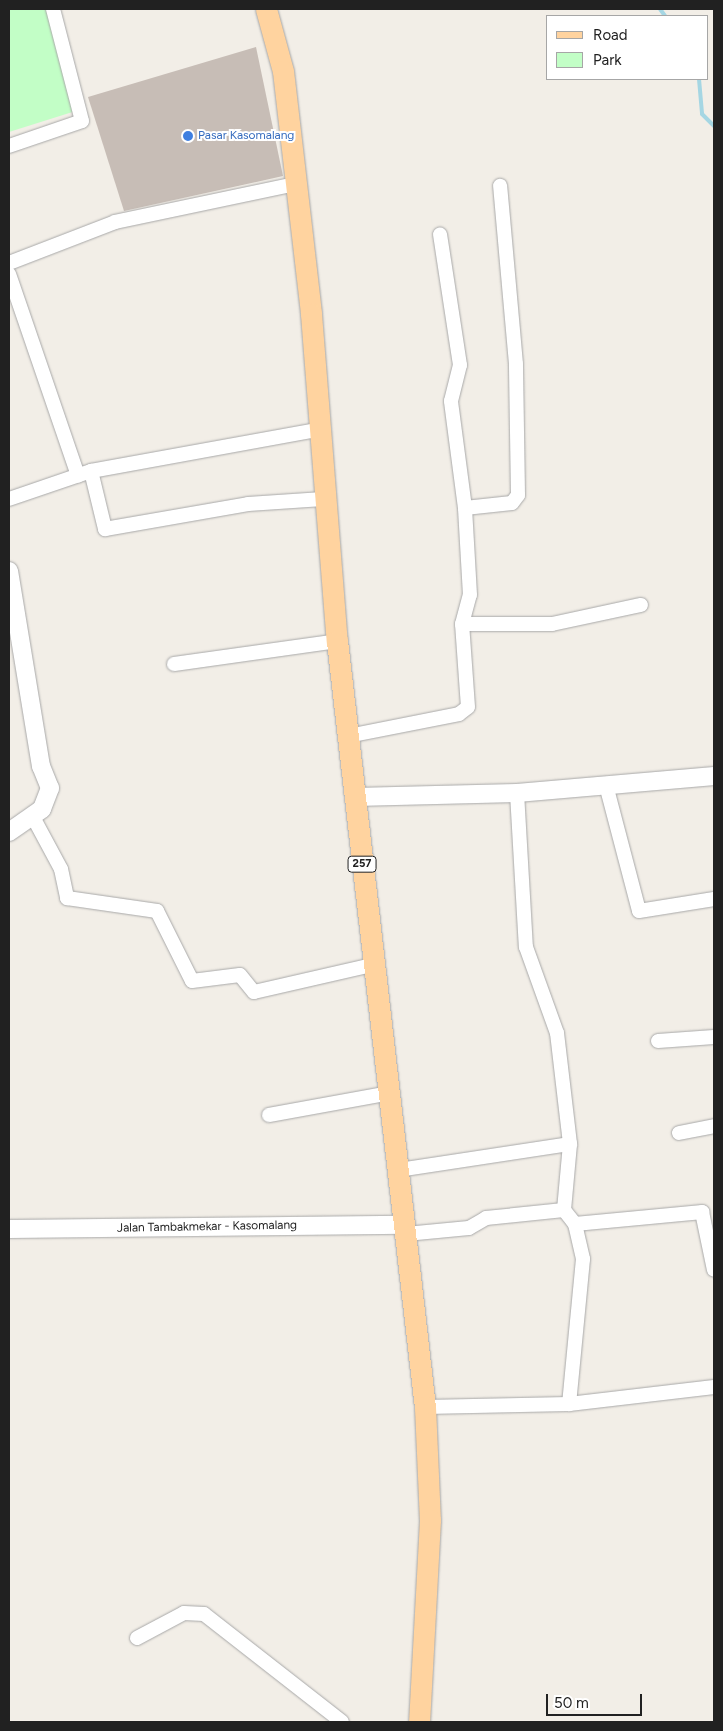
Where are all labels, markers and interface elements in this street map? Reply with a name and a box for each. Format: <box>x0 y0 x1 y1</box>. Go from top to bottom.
legend <box>546 15 708 80</box>
text: Road <box>593 26 628 44</box>
text: Park <box>593 51 622 69</box>
place label: Pasar Kasomalang <box>198 129 294 143</box>
marker: Pasar Kasomalang <box>182 130 194 142</box>
road number: 257 <box>347 856 377 872</box>
street label: Jalan Tambakmekar - Kasomalang <box>117 1218 297 1236</box>
scale bar <box>548 1684 644 1716</box>
text: 50 m <box>554 1694 589 1712</box>

